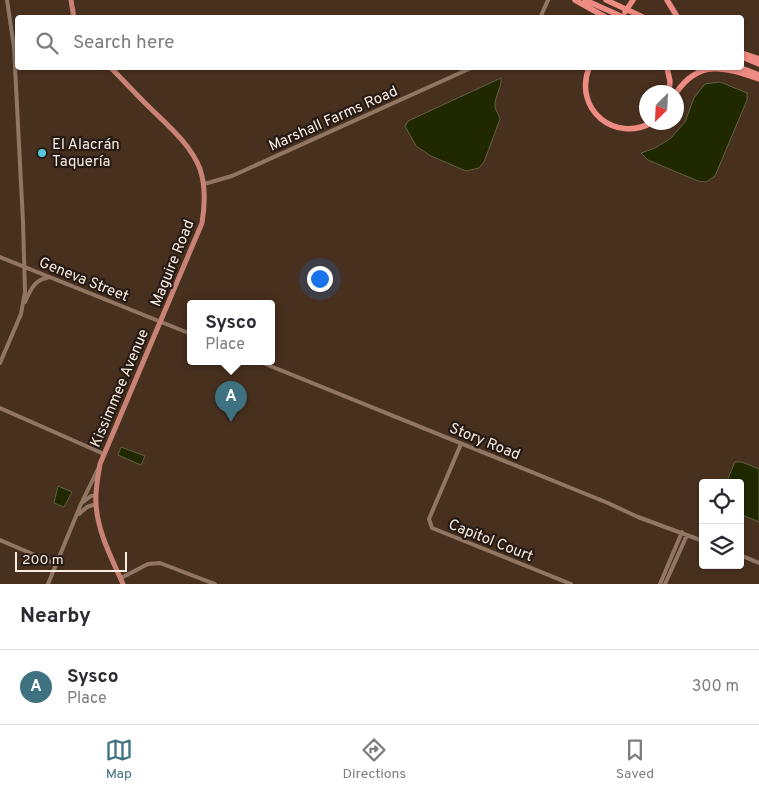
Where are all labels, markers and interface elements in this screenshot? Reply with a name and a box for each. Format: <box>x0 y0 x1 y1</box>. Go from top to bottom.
search box <box>15 15 744 70</box>
icon: search <box>33 29 61 57</box>
text: Search here <box>73 31 175 55</box>
street label: Marshall Farms Road <box>266 82 401 156</box>
north arrow <box>639 85 684 130</box>
place label: El Alacrán Taquería <box>52 136 120 172</box>
marker: El Alacrán Taquería <box>36 147 48 159</box>
street label: Maguire Road <box>147 217 199 310</box>
street label: Geneva Street <box>36 254 131 307</box>
your location <box>307 266 333 292</box>
popup <box>187 300 275 365</box>
text: Sysco <box>205 311 257 335</box>
street label: Kissimmee Avenue <box>87 326 154 451</box>
text: Place <box>205 335 245 355</box>
pin: A <box>215 381 247 422</box>
street label: Story Road <box>446 420 523 465</box>
map controls <box>699 479 744 569</box>
button: locate <box>699 479 744 524</box>
street label: Capitol Court <box>445 516 536 567</box>
button: layers <box>699 524 744 569</box>
scale bar <box>15 549 128 572</box>
text: 200 m <box>22 552 64 569</box>
text: Nearby <box>20 603 91 630</box>
text: Sysco <box>67 665 119 689</box>
text: A <box>30 677 42 697</box>
text: 300 m <box>692 677 739 697</box>
text: Place <box>67 689 107 709</box>
tab: Map <box>105 736 133 783</box>
tab: Directions <box>342 736 406 783</box>
tab: Saved <box>616 736 654 783</box>

